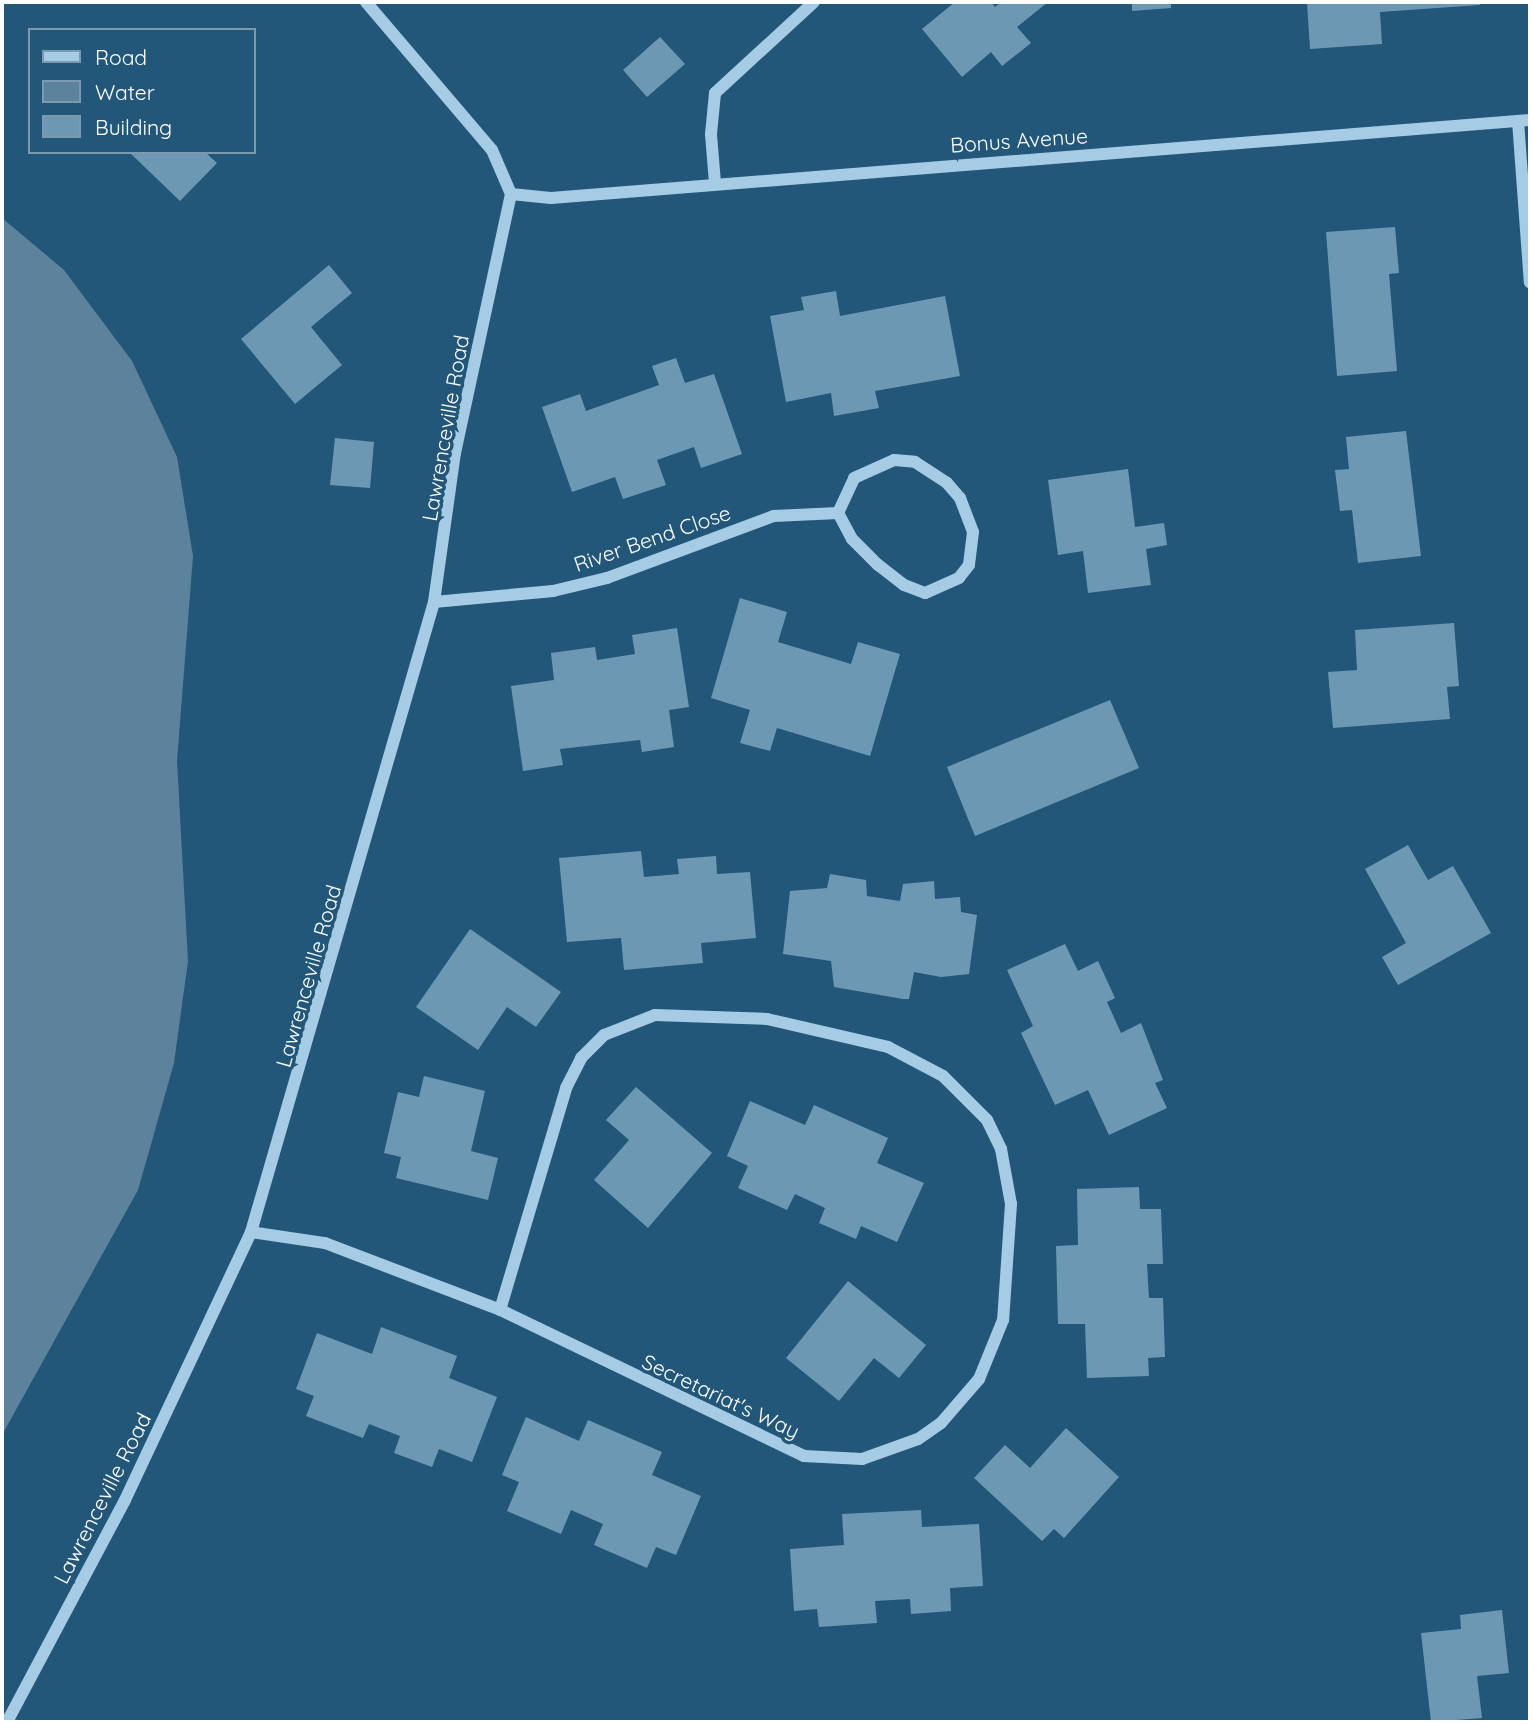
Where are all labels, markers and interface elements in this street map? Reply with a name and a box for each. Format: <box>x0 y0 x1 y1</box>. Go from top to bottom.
legend <box>28 28 256 154</box>
text: Road <box>95 44 147 70</box>
text: Water <box>95 79 155 105</box>
text: Building <box>95 114 172 140</box>
street label: Bonus Avenue <box>949 123 1089 157</box>
street label: Lawrenceville Road <box>416 333 474 523</box>
street label: River Bend Close <box>570 499 734 577</box>
street label: Lawrenceville Road <box>270 882 346 1070</box>
street label: Secretariat's Way <box>638 1349 804 1443</box>
street label: Lawrenceville Road <box>48 1408 156 1588</box>

